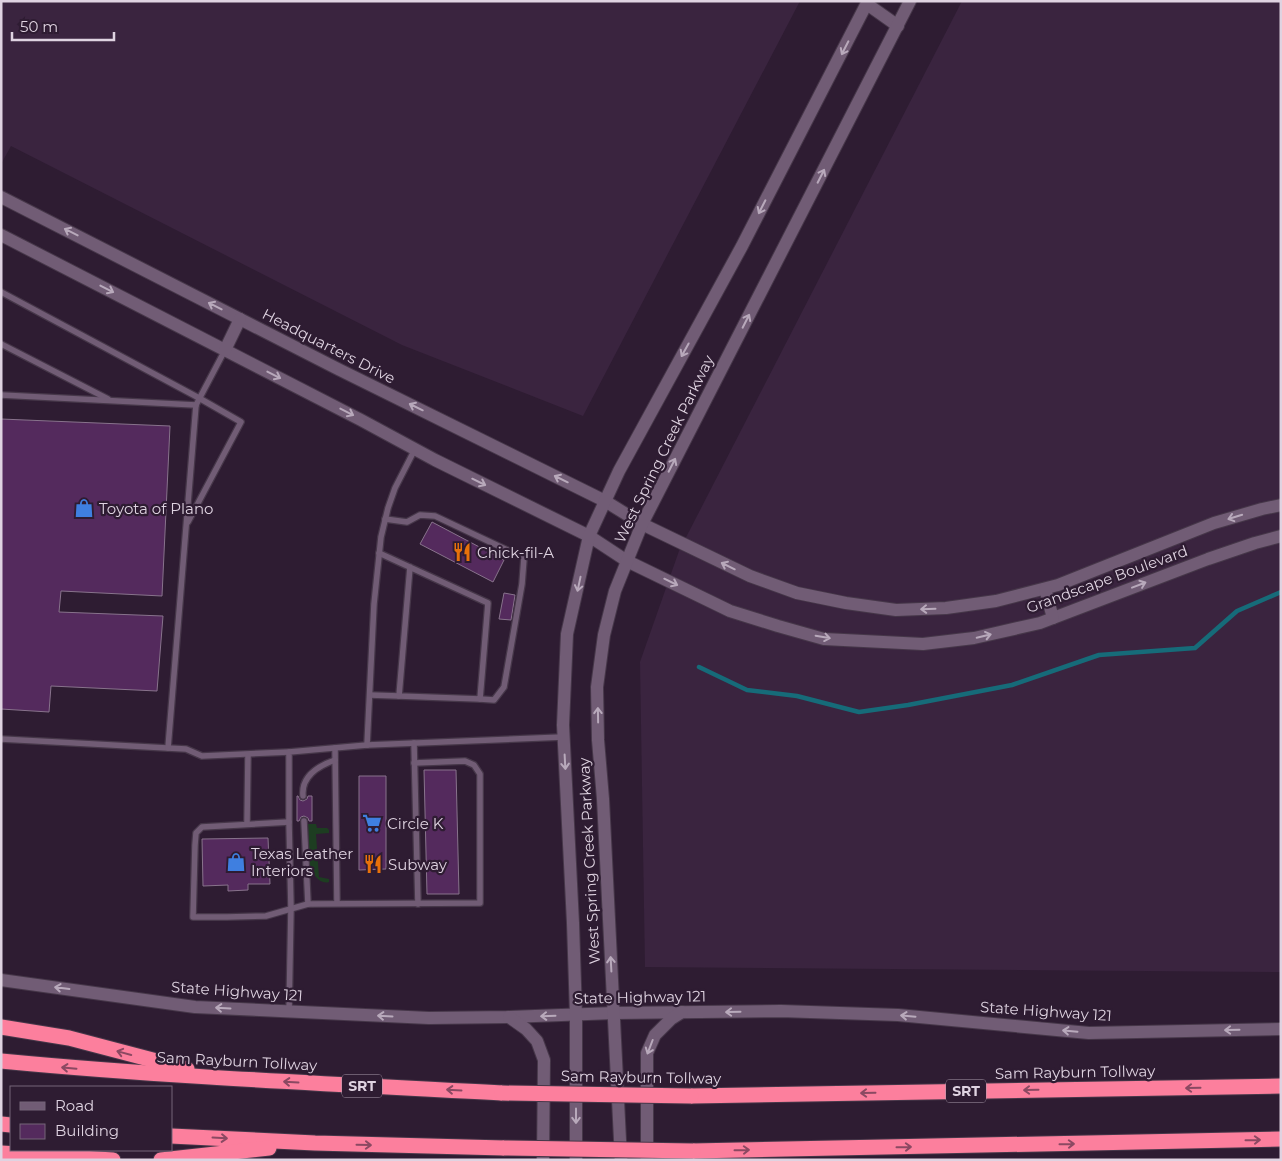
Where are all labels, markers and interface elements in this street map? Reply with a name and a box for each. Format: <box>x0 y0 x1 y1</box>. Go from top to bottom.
scale bar <box>12 10 115 42</box>
text: 50 m <box>20 17 58 36</box>
one-way arrow <box>839 40 849 54</box>
one-way arrow <box>817 169 826 184</box>
one-way arrow <box>757 200 767 215</box>
one-way arrow <box>63 227 78 237</box>
one-way arrow <box>99 285 114 294</box>
one-way arrow <box>208 301 223 310</box>
street label: Headquarters Drive <box>259 304 399 388</box>
one-way arrow <box>742 314 751 329</box>
one-way arrow <box>679 343 689 357</box>
street label: West Spring Creek Parkway <box>610 351 718 546</box>
one-way arrow <box>266 371 281 380</box>
one-way arrow <box>409 402 424 411</box>
one-way arrow <box>339 408 354 417</box>
one-way arrow <box>667 458 677 473</box>
one-way arrow <box>554 474 569 484</box>
one-way arrow <box>471 477 486 487</box>
shop icon: Toyota of Plano <box>73 497 95 519</box>
place label: Toyota of Plano <box>99 499 213 518</box>
one-way arrow <box>1227 512 1243 522</box>
restaurant icon: Chick-fil-A <box>451 541 473 563</box>
street label: Grandscape Boulevard <box>1024 541 1190 617</box>
place label: Chick-fil-A <box>477 543 554 562</box>
one-way arrow <box>721 561 736 570</box>
one-way arrow <box>574 576 583 592</box>
one-way arrow <box>663 578 678 587</box>
one-way arrow <box>1130 580 1146 589</box>
one-way arrow <box>920 604 936 613</box>
one-way arrow <box>976 631 992 640</box>
one-way arrow <box>814 633 830 643</box>
one-way arrow <box>593 707 602 723</box>
one-way arrow <box>560 754 569 770</box>
street label: West Spring Creek Parkway <box>574 756 604 965</box>
supermarket icon: Circle K <box>361 812 383 834</box>
place label: Circle K <box>387 814 444 833</box>
place label: Texas Leather Interiors <box>251 844 353 880</box>
shop icon: Texas Leather Interiors <box>225 851 247 873</box>
restaurant icon: Subway <box>362 853 384 875</box>
place label: Subway <box>388 855 448 874</box>
one-way arrow <box>607 956 616 972</box>
street label: State Highway 121 <box>170 977 304 1005</box>
one-way arrow <box>54 982 70 992</box>
street label: State Highway 121 <box>574 986 706 1008</box>
street label: State Highway 121 <box>979 997 1113 1025</box>
one-way arrow <box>215 1004 231 1013</box>
one-way arrow <box>725 1007 741 1017</box>
one-way arrow <box>540 1011 556 1020</box>
one-way arrow <box>900 1011 916 1021</box>
one-way arrow <box>378 1012 394 1021</box>
one-way arrow <box>1224 1025 1240 1035</box>
one-way arrow <box>1062 1026 1078 1036</box>
one-way arrow <box>645 1039 654 1054</box>
one-way arrow <box>116 1047 132 1057</box>
street label: Sam Rayburn Tollway <box>156 1047 318 1075</box>
street label: Sam Rayburn Tollway <box>995 1061 1156 1083</box>
one-way arrow <box>61 1063 77 1072</box>
street label: Sam Rayburn Tollway <box>561 1066 722 1088</box>
road number: SRT <box>342 1074 382 1098</box>
one-way arrow <box>283 1077 300 1087</box>
road number: SRT <box>946 1080 986 1102</box>
one-way arrow <box>1185 1083 1202 1093</box>
legend <box>10 1086 172 1151</box>
one-way arrow <box>446 1086 462 1095</box>
one-way arrow <box>1023 1086 1039 1095</box>
one-way arrow <box>860 1088 876 1098</box>
text: Road <box>55 1096 94 1115</box>
one-way arrow <box>571 1108 581 1124</box>
text: Building <box>55 1121 119 1140</box>
one-way arrow <box>212 1134 228 1143</box>
one-way arrow <box>1244 1135 1260 1145</box>
one-way arrow <box>1058 1139 1075 1149</box>
one-way arrow <box>356 1140 372 1149</box>
one-way arrow <box>896 1142 912 1152</box>
one-way arrow <box>734 1145 750 1155</box>

